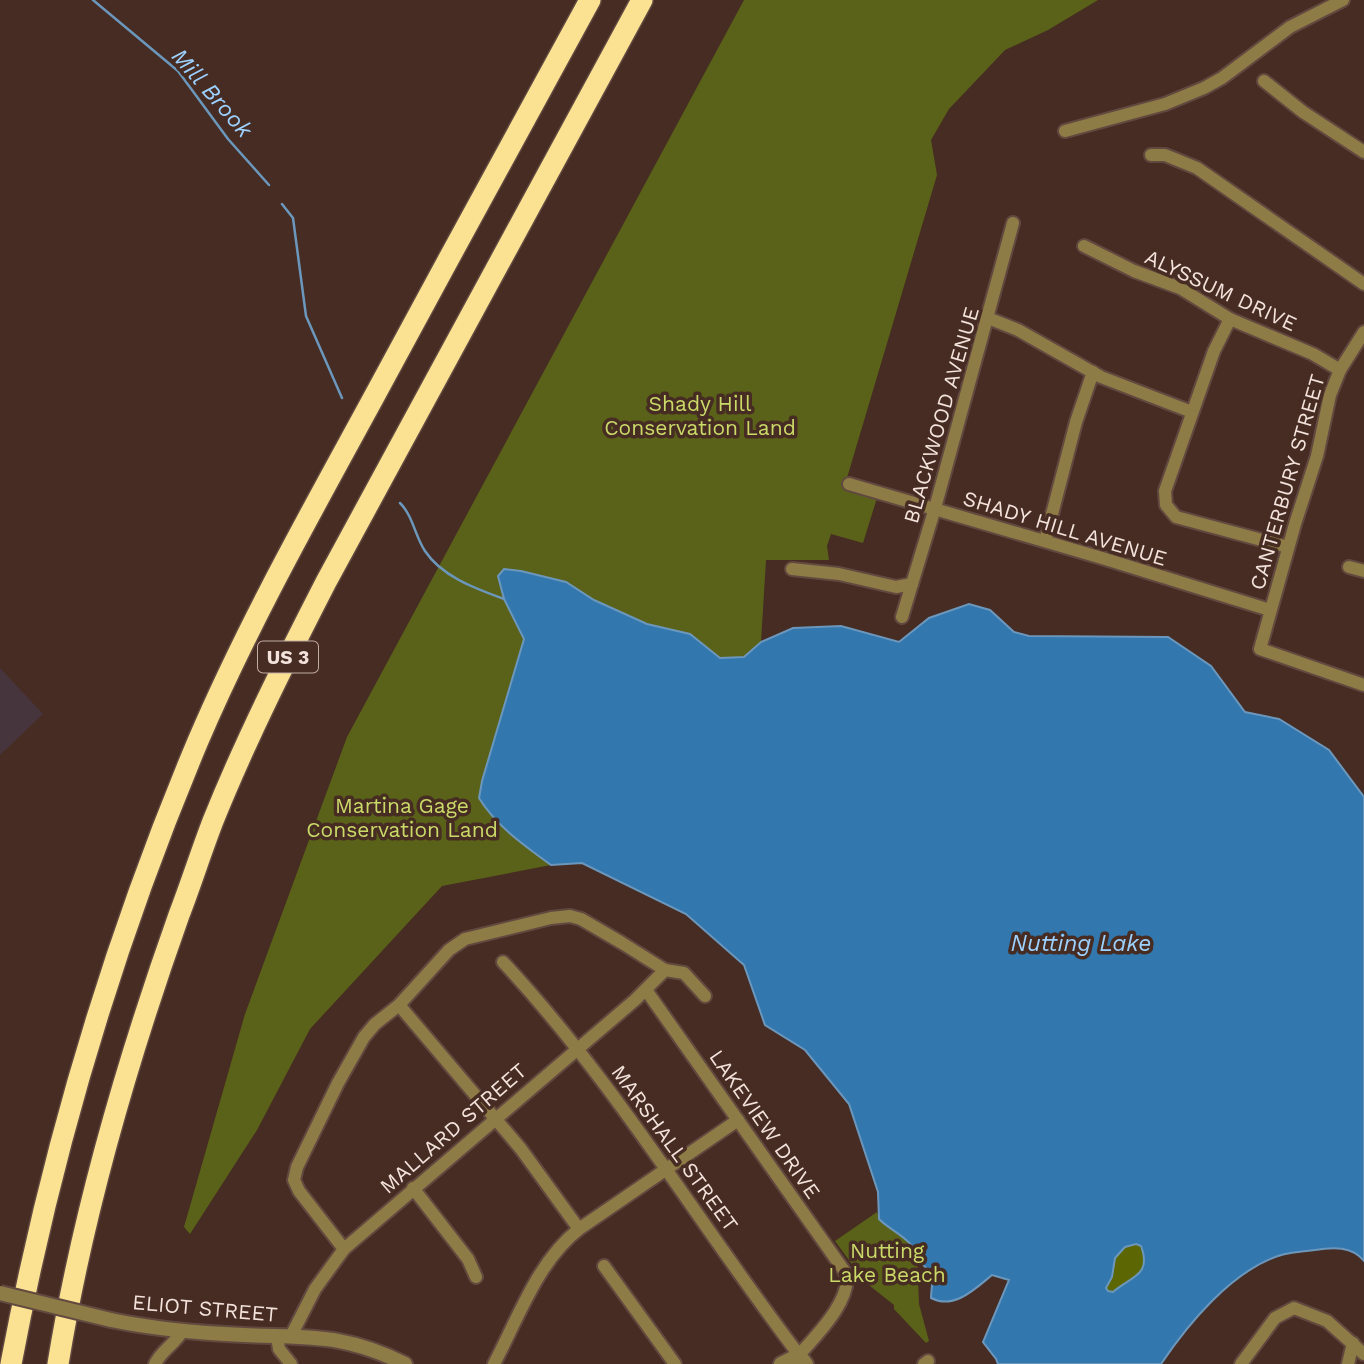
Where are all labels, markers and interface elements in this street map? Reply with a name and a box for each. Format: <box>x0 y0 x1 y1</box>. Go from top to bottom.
water label: Mill Brook <box>166 43 259 144</box>
street label: ALYSSUM DRIVE <box>1141 244 1301 336</box>
street label: BLACKWOOD AVENUE <box>898 304 984 526</box>
street label: CANTERBURY STREET <box>1244 371 1330 593</box>
park label: Shady Hill Conservation Land <box>604 391 796 440</box>
street label: SHADY HILL AVENUE <box>960 485 1170 571</box>
road number: US 3 <box>258 642 318 672</box>
park label: Martina Gage Conservation Land <box>306 793 498 842</box>
water label: Nutting Lake <box>1011 930 1151 957</box>
street label: LAKEVIEW DRIVE <box>704 1045 826 1203</box>
street label: MALLARD STREET <box>375 1057 532 1198</box>
street label: MARSHALL STREET <box>606 1060 744 1236</box>
park label: Nutting Lake Beach <box>828 1238 946 1287</box>
street label: ELIOT STREET <box>131 1289 279 1327</box>

